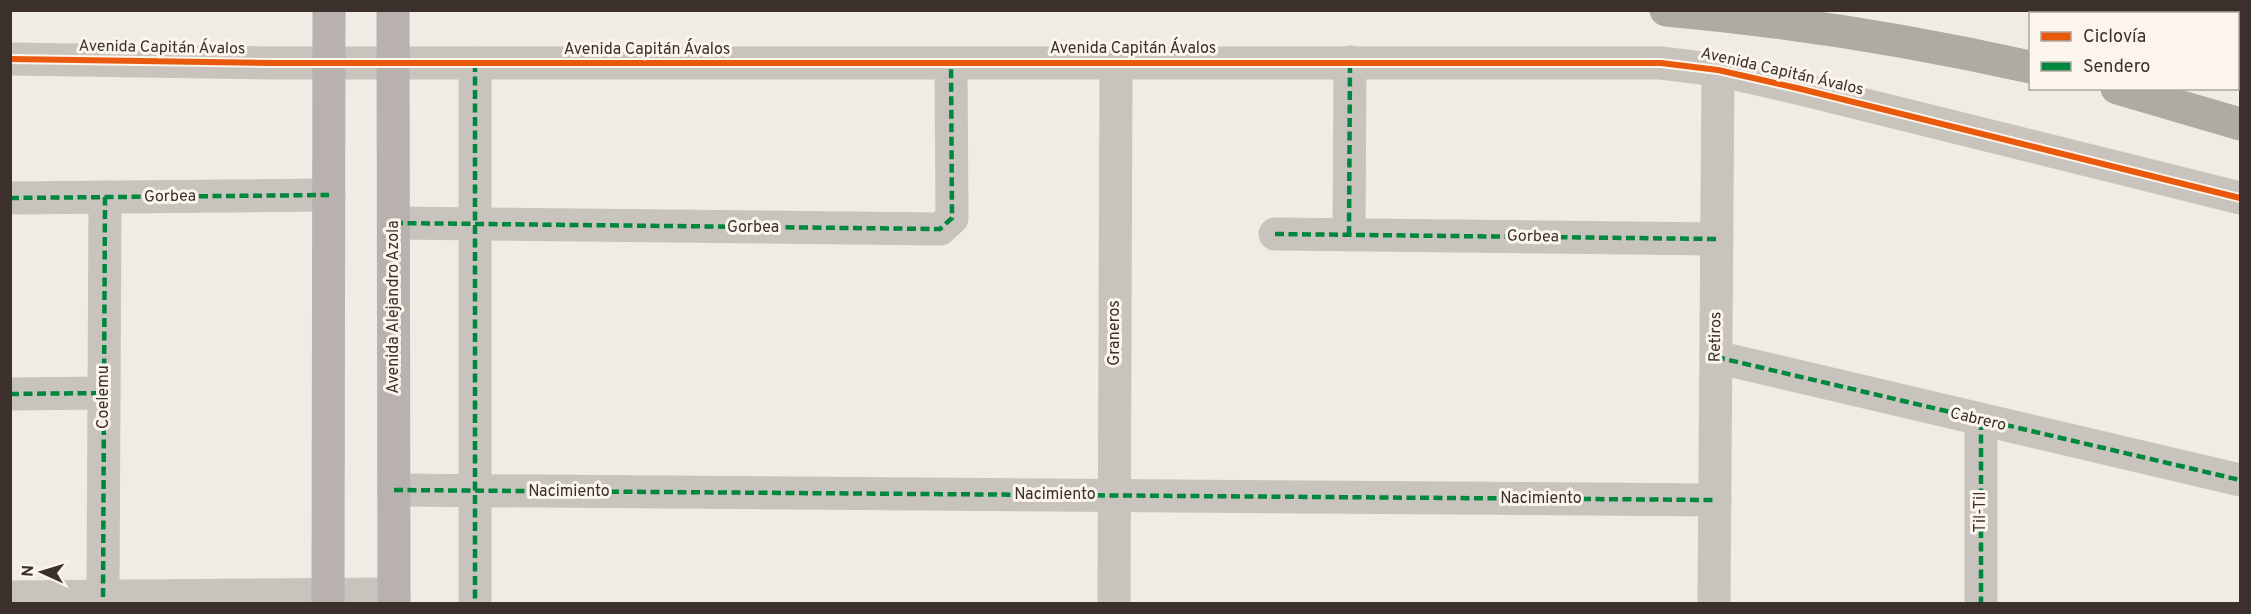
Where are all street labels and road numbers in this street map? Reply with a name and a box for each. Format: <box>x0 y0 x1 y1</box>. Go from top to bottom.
street label: Avenida Capitán Ávalos <box>79 35 246 59</box>
street label: Avenida Capitán Ávalos <box>1050 37 1216 59</box>
street label: Avenida Capitán Ávalos <box>564 38 730 60</box>
street label: Avenida Capitán Ávalos <box>1699 42 1866 100</box>
street label: Gorbea <box>144 187 196 207</box>
street label: Gorbea <box>727 218 779 238</box>
street label: Avenida Alejandro Azola <box>384 220 404 394</box>
street label: Gorbea <box>1507 227 1559 247</box>
street label: Graneros <box>1105 300 1125 366</box>
street label: Retiros <box>1706 312 1726 362</box>
street label: Coelemu <box>94 365 114 429</box>
street label: Cabrero <box>1948 404 2008 436</box>
street label: Nacimiento <box>528 482 610 502</box>
street label: Nacimiento <box>1014 485 1096 505</box>
street label: Nacimiento <box>1500 489 1582 509</box>
street label: Til-Til <box>1971 492 1991 532</box>

